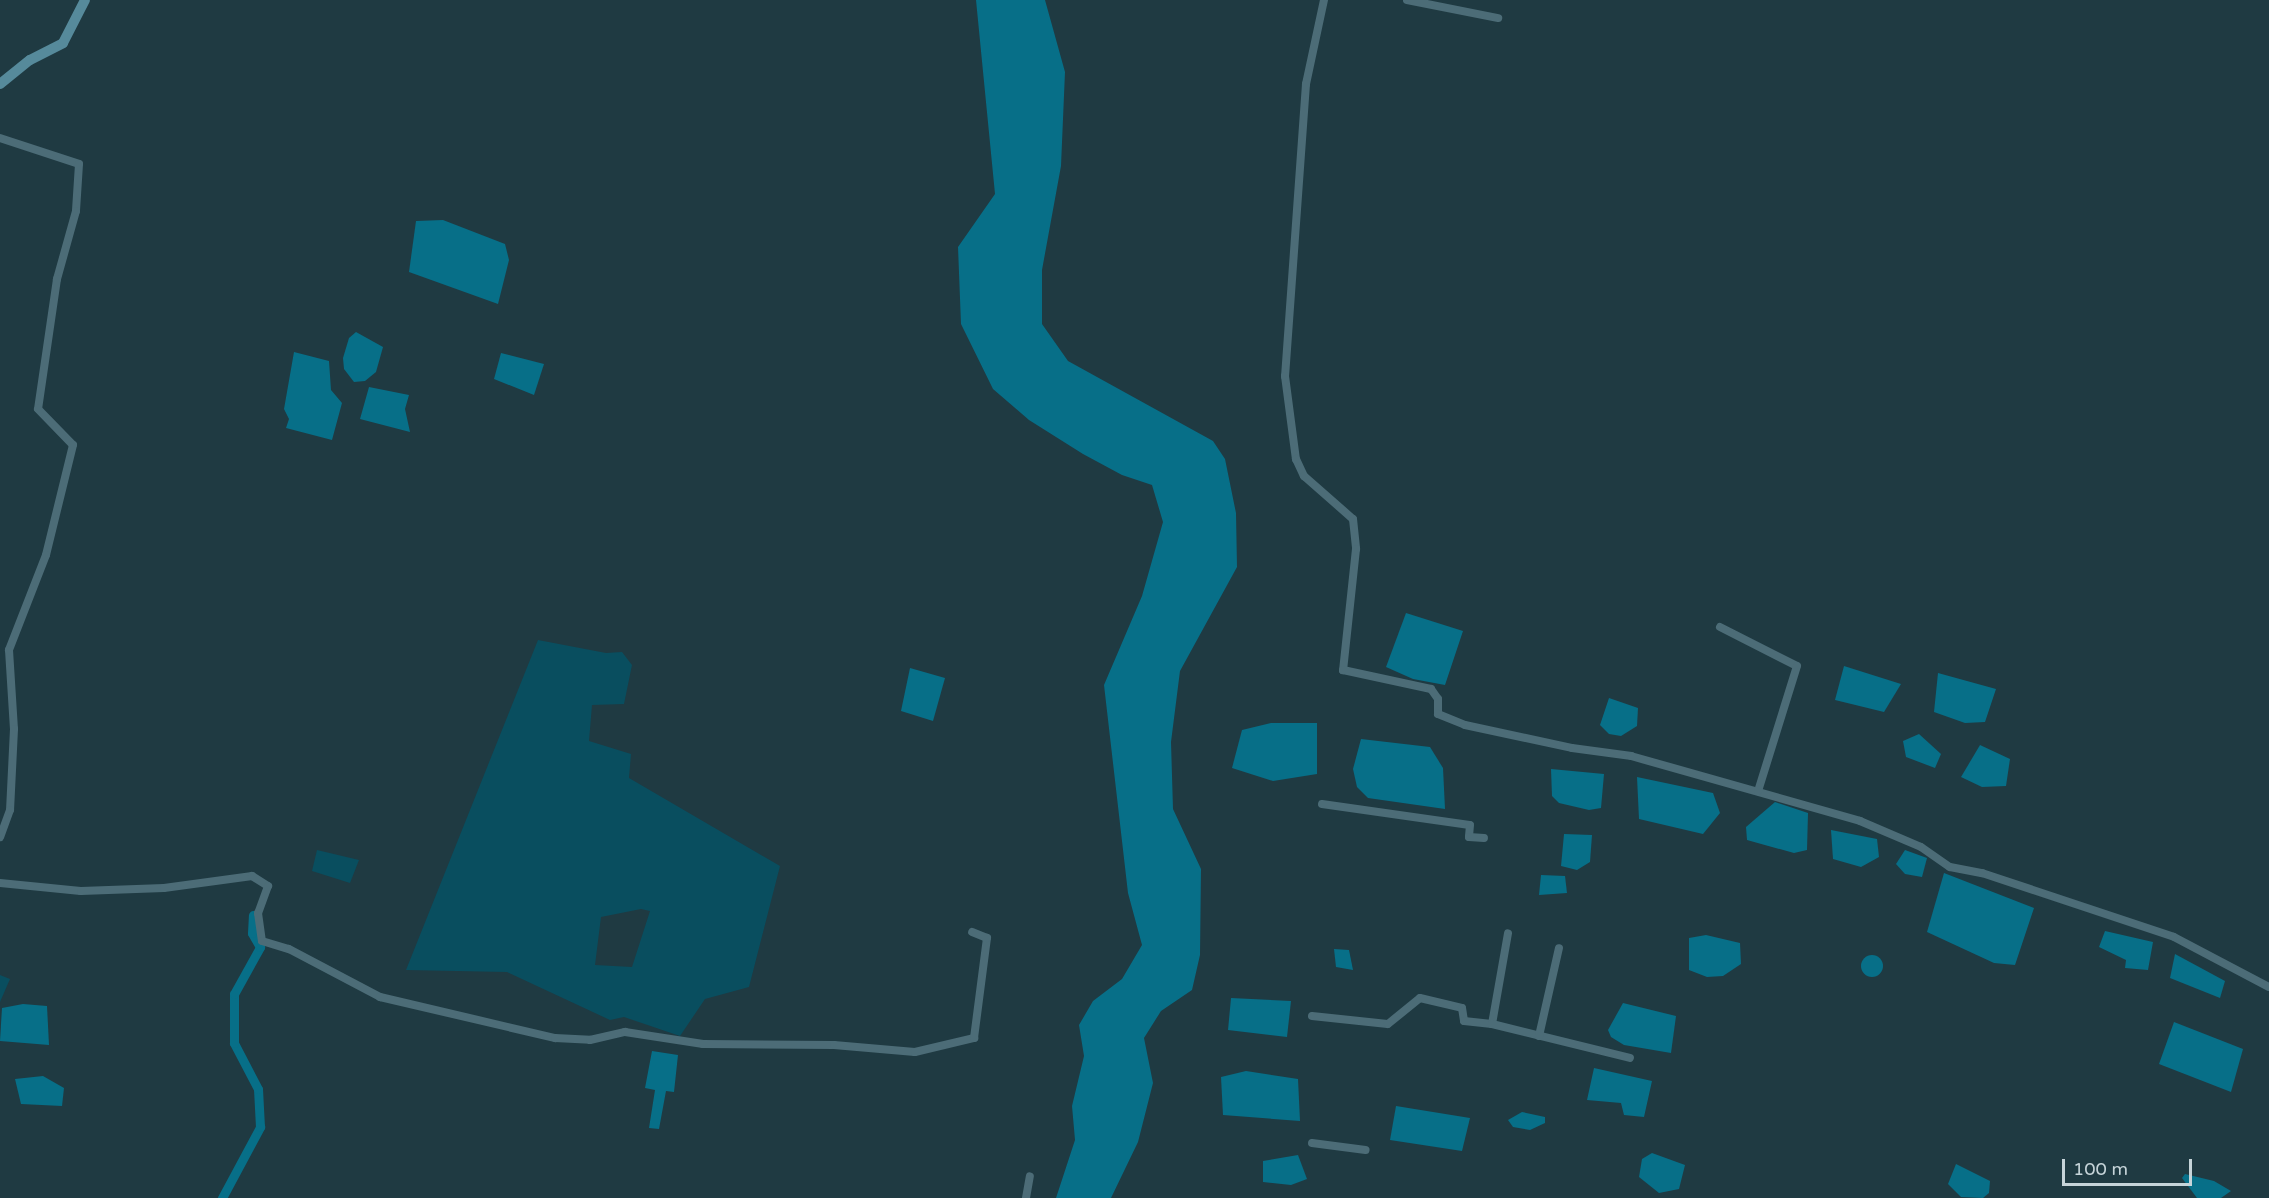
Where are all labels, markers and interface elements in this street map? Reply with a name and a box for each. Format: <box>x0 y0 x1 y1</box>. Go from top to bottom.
scale bar <box>2065 1147 2196 1185</box>
text: 100 m <box>2073 1158 2128 1180</box>

